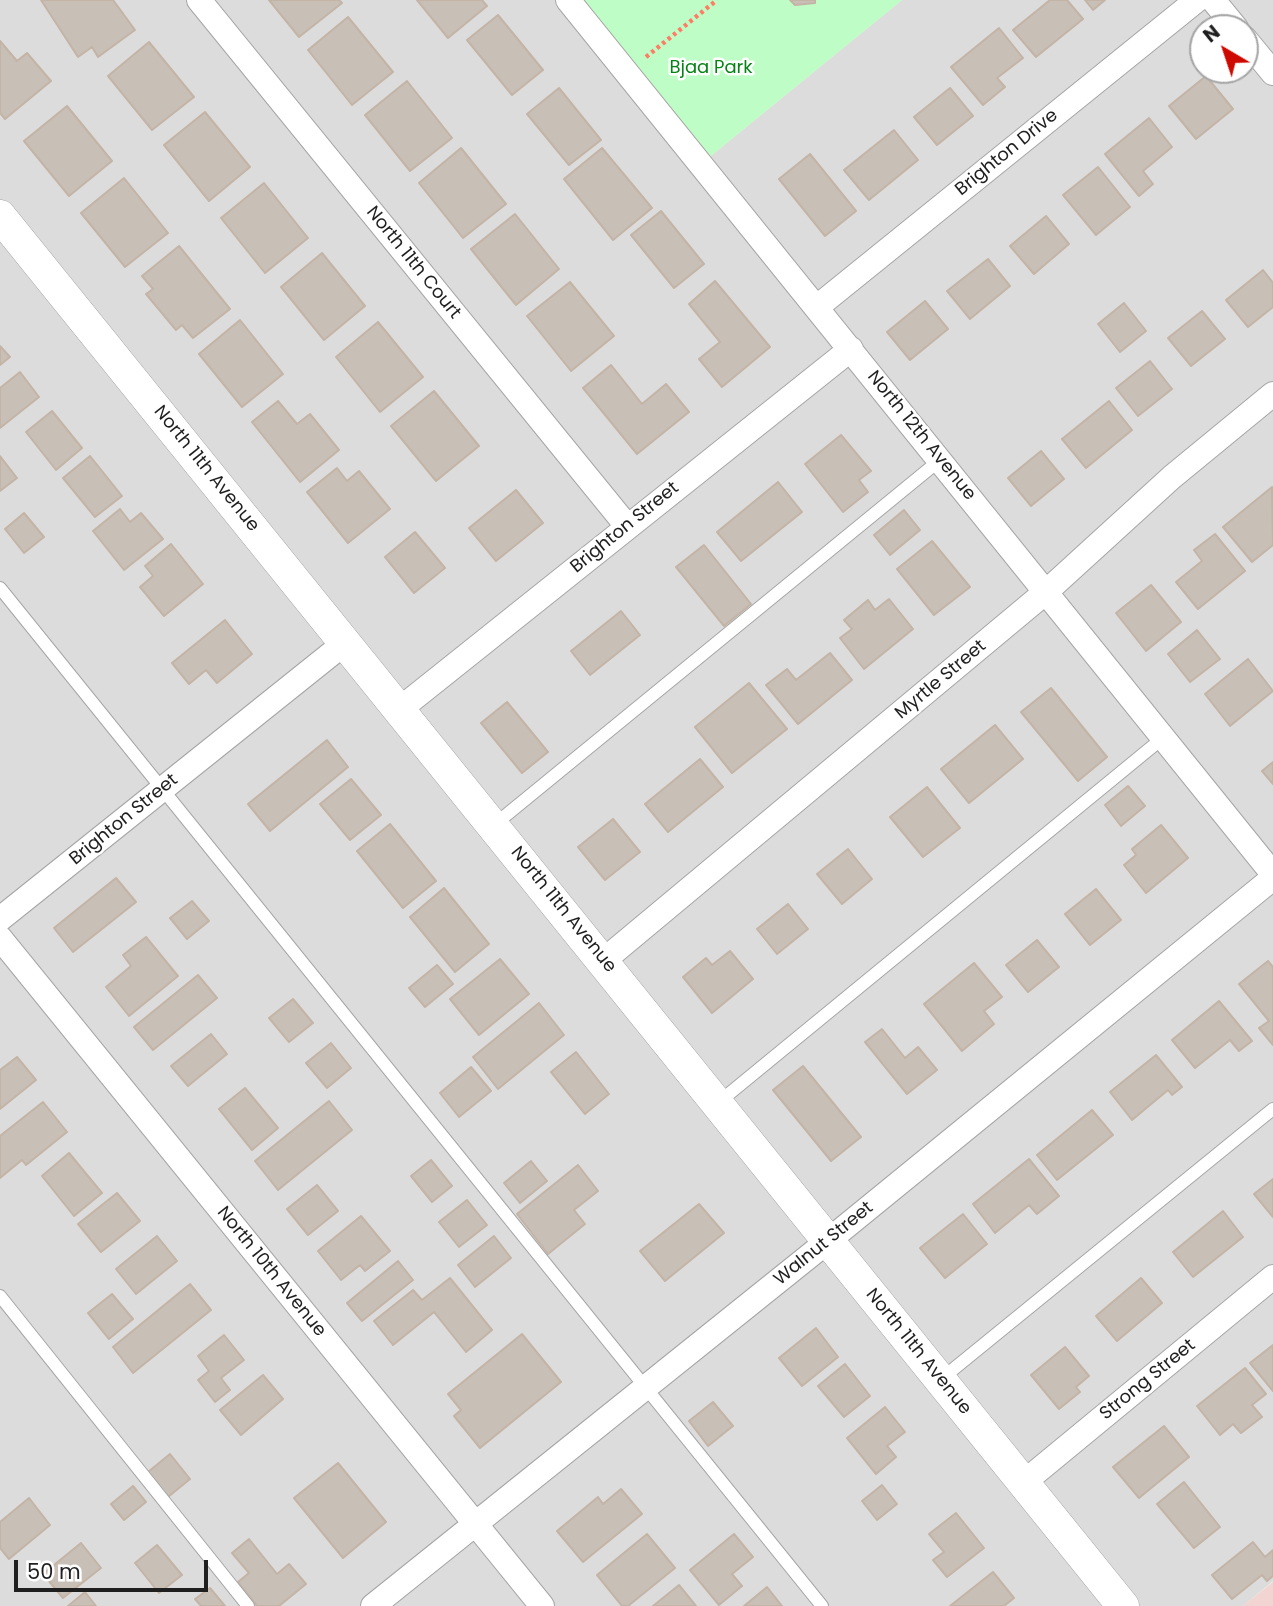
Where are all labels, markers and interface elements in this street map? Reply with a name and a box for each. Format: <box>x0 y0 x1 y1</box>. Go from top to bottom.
north arrow <box>1189 14 1259 84</box>
text: N <box>1198 19 1226 49</box>
park label: Bjaa Park <box>669 57 753 79</box>
street label: Brighton Drive <box>951 105 1063 201</box>
street label: North 11th Court <box>361 202 465 324</box>
street label: North 12th Avenue <box>862 367 980 505</box>
street label: North 11th Avenue <box>149 402 263 536</box>
street label: Brighton Street <box>567 478 683 578</box>
street label: Myrtle Street <box>891 636 991 724</box>
street label: Brighton Street <box>66 770 182 870</box>
street label: North 11th Avenue <box>506 843 620 977</box>
street label: Walnut Street <box>770 1197 878 1291</box>
street label: North 10th Avenue <box>212 1203 330 1341</box>
street label: North 11th Avenue <box>861 1285 975 1419</box>
street label: Strong Street <box>1096 1335 1200 1425</box>
scale bar <box>18 1546 212 1590</box>
text: 50 m <box>27 1557 81 1586</box>

